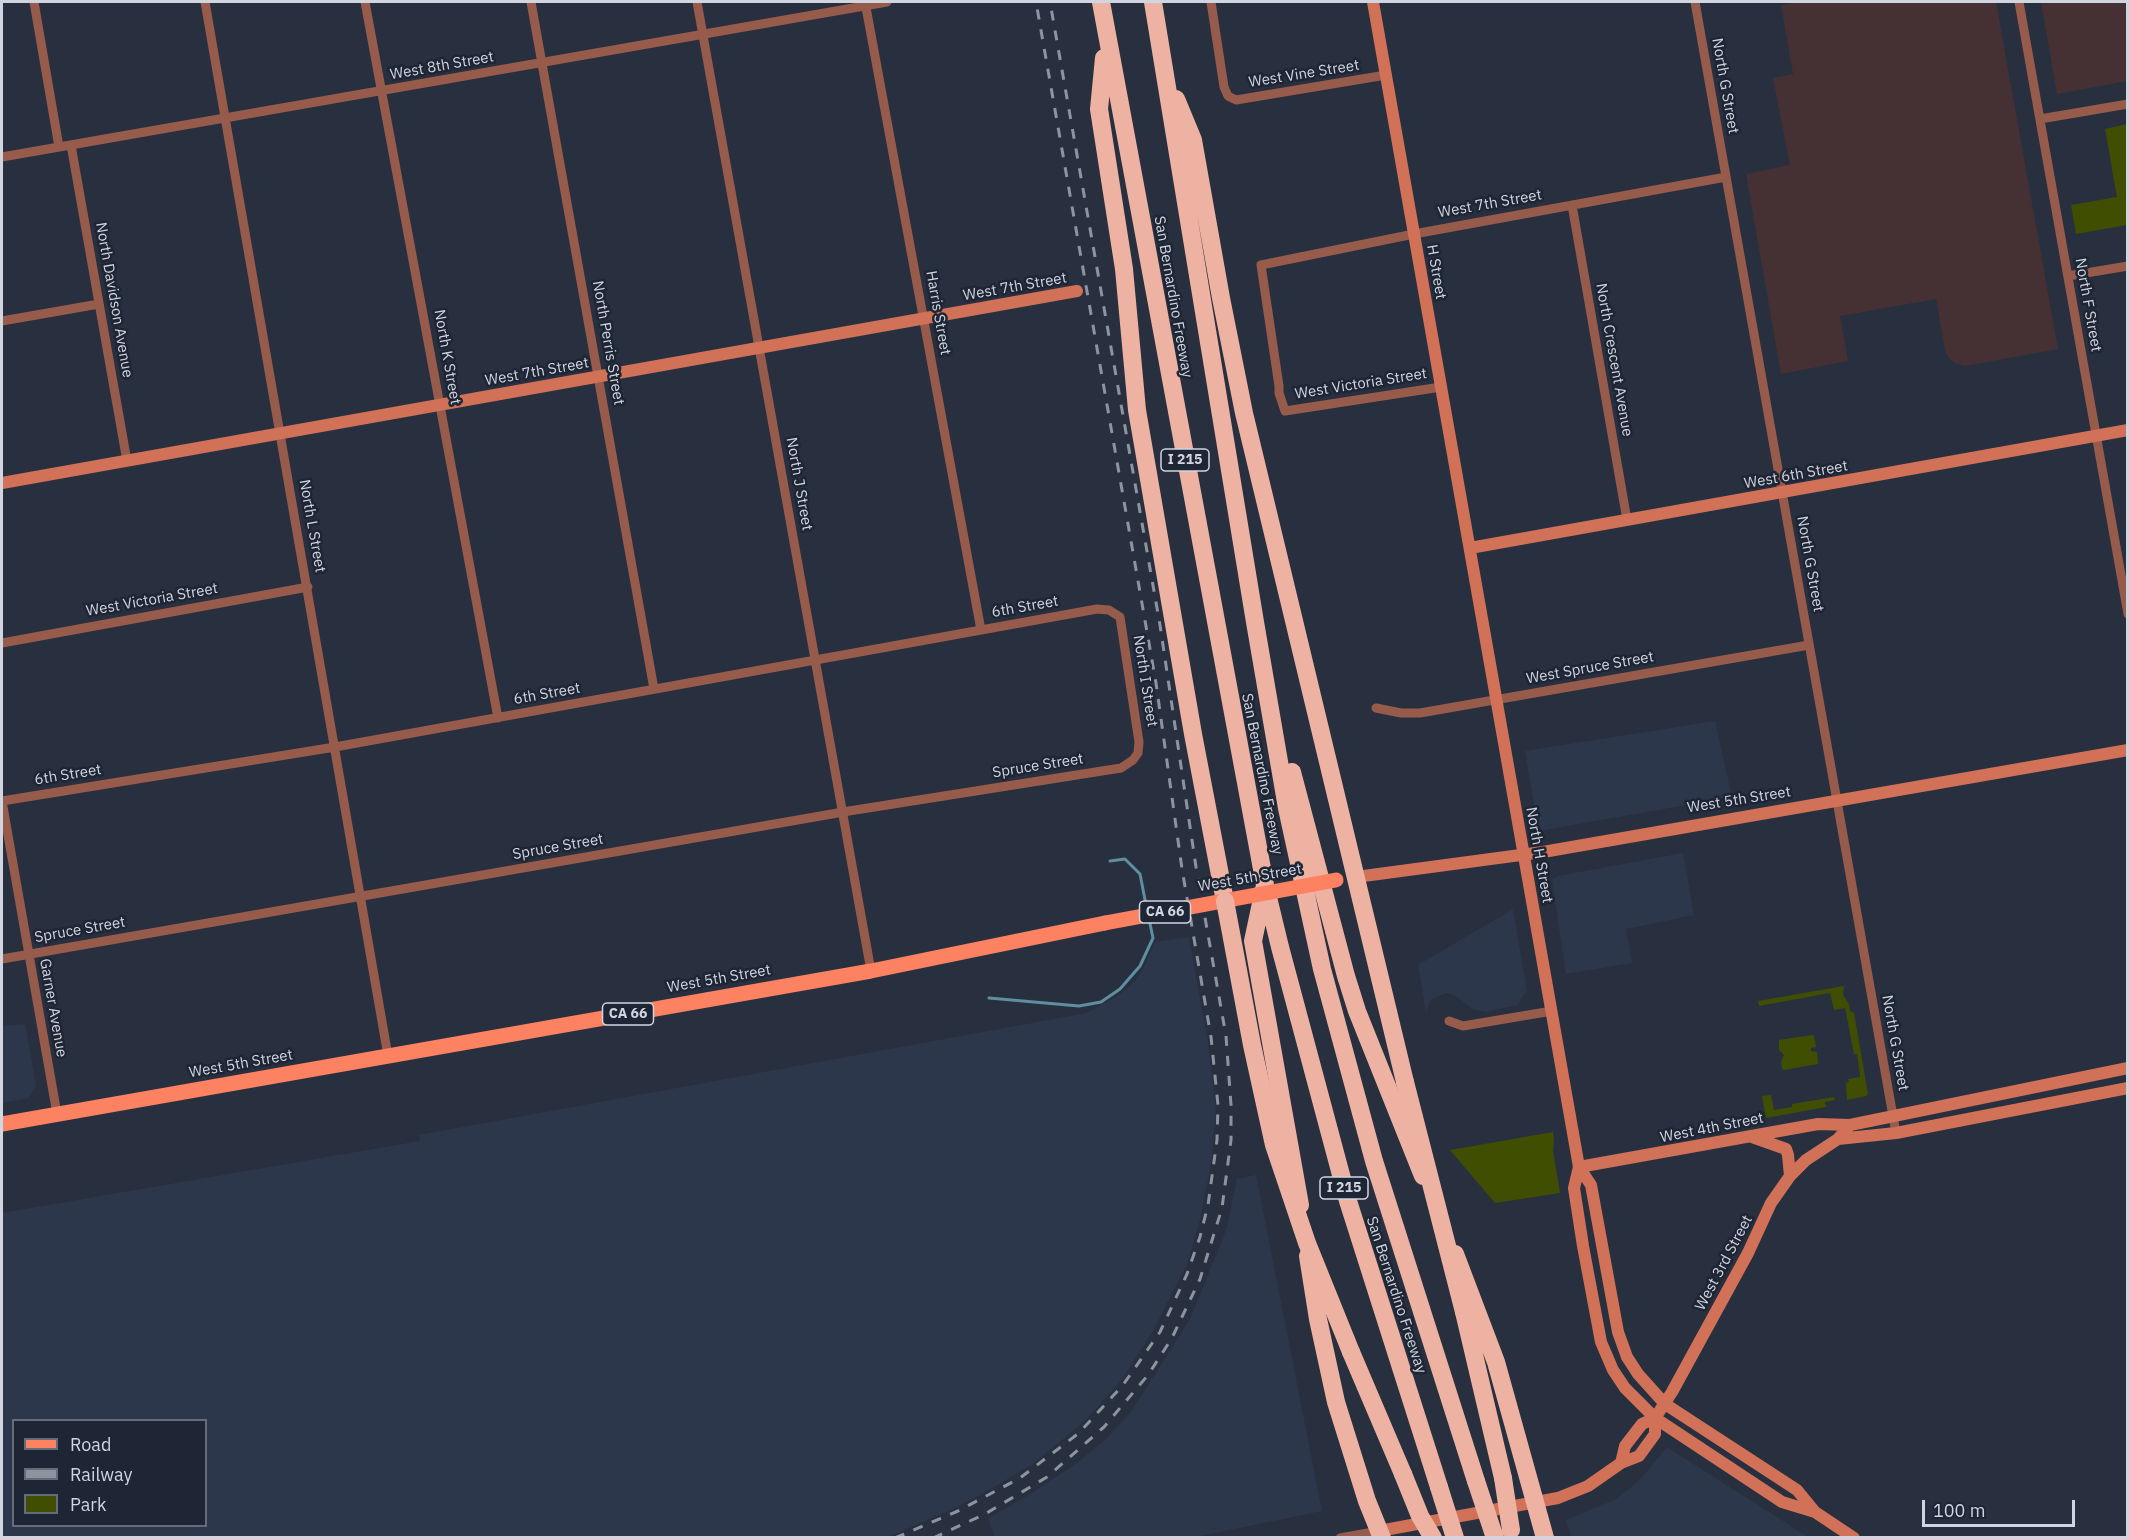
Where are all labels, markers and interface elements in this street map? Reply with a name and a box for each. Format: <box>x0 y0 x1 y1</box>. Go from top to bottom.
street label: North G Street <box>1708 37 1742 135</box>
street label: West 8th Street <box>389 48 495 84</box>
street label: West Vine Street <box>1247 56 1361 92</box>
street label: West 7th Street <box>1437 186 1543 222</box>
street label: San Bernardino Freeway <box>1150 215 1196 379</box>
street label: North Davidson Avenue <box>91 221 137 379</box>
street label: H Street <box>1422 243 1450 301</box>
street label: North F Street <box>2071 257 2105 353</box>
street label: Harris Street <box>922 269 954 357</box>
street label: West 7th Street <box>962 269 1068 305</box>
street label: North Perris Street <box>588 280 628 406</box>
street label: North Crescent Avenue <box>1592 282 1636 438</box>
street label: North K Street <box>430 308 464 406</box>
street label: West 7th Street <box>484 354 590 390</box>
street label: West Victoria Street <box>1294 365 1428 403</box>
street label: North J Street <box>782 436 816 532</box>
road number: I 215 <box>1161 449 1209 471</box>
street label: West 6th Street <box>1743 457 1849 493</box>
street label: North L Street <box>295 478 329 574</box>
street label: North G Street <box>1793 515 1827 613</box>
street label: West Victoria Street <box>85 580 219 620</box>
street label: 6th Street <box>990 592 1060 622</box>
street label: North I Street <box>1129 634 1161 728</box>
street label: West Spruce Street <box>1525 648 1655 688</box>
street label: 6th Street <box>512 679 582 709</box>
street label: San Bernardino Freeway <box>1238 692 1286 856</box>
street label: Spruce Street <box>991 750 1085 782</box>
street label: 6th Street <box>33 761 103 789</box>
street label: West 5th Street <box>1686 783 1792 817</box>
street label: North H Street <box>1522 806 1556 904</box>
street label: Spruce Street <box>511 830 605 864</box>
street label: West 5th Street <box>1197 860 1303 896</box>
road number: CA 66 <box>1140 901 1190 923</box>
street label: Spruce Street <box>33 913 127 947</box>
street label: Garner Avenue <box>35 957 71 1059</box>
street label: West 5th Street <box>666 961 772 997</box>
street label: North G Street <box>1878 994 1912 1092</box>
road number: CA 66 <box>602 1003 654 1025</box>
street label: West 5th Street <box>188 1046 294 1082</box>
street label: West 4th Street <box>1659 1109 1765 1147</box>
road number: I 215 <box>1320 1177 1368 1199</box>
street label: West 3rd Street <box>1691 1212 1757 1314</box>
street label: San Bernardino Freeway <box>1362 1214 1430 1376</box>
legend <box>12 1419 207 1527</box>
text: Road <box>70 1433 111 1456</box>
text: Railway <box>70 1463 132 1486</box>
scale bar <box>1925 1488 2078 1526</box>
text: Park <box>70 1493 106 1516</box>
text: 100 m <box>1933 1499 1985 1522</box>

